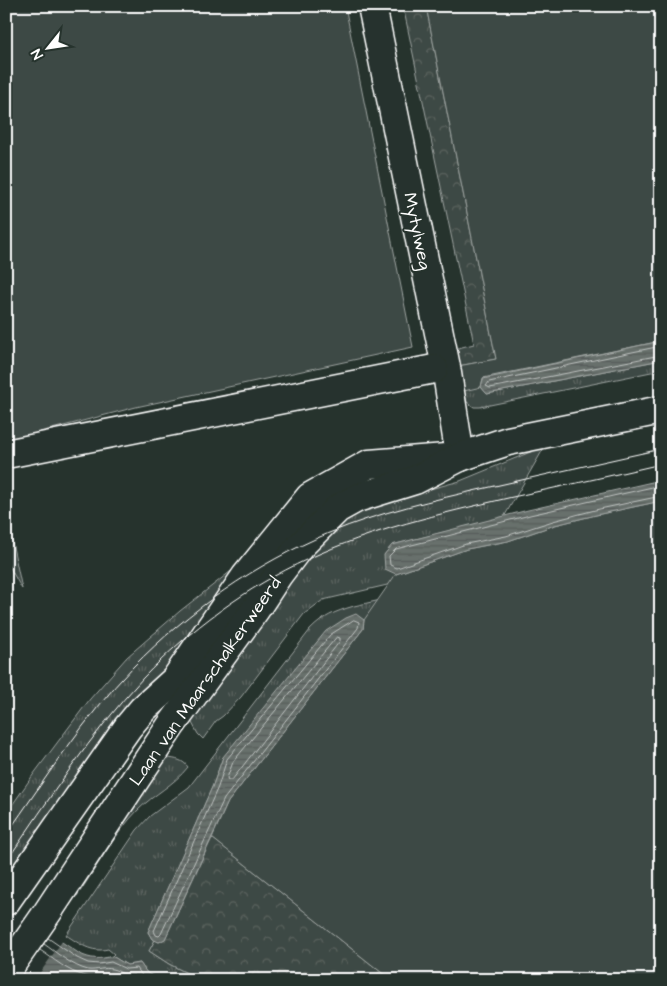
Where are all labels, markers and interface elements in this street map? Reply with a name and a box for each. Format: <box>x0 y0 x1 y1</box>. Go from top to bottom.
north arrow <box>22 22 72 72</box>
text: N <box>27 45 48 63</box>
street label: Mytylweg <box>396 190 438 272</box>
street label: Laan van Maarschalkerweerd <box>123 572 287 791</box>

